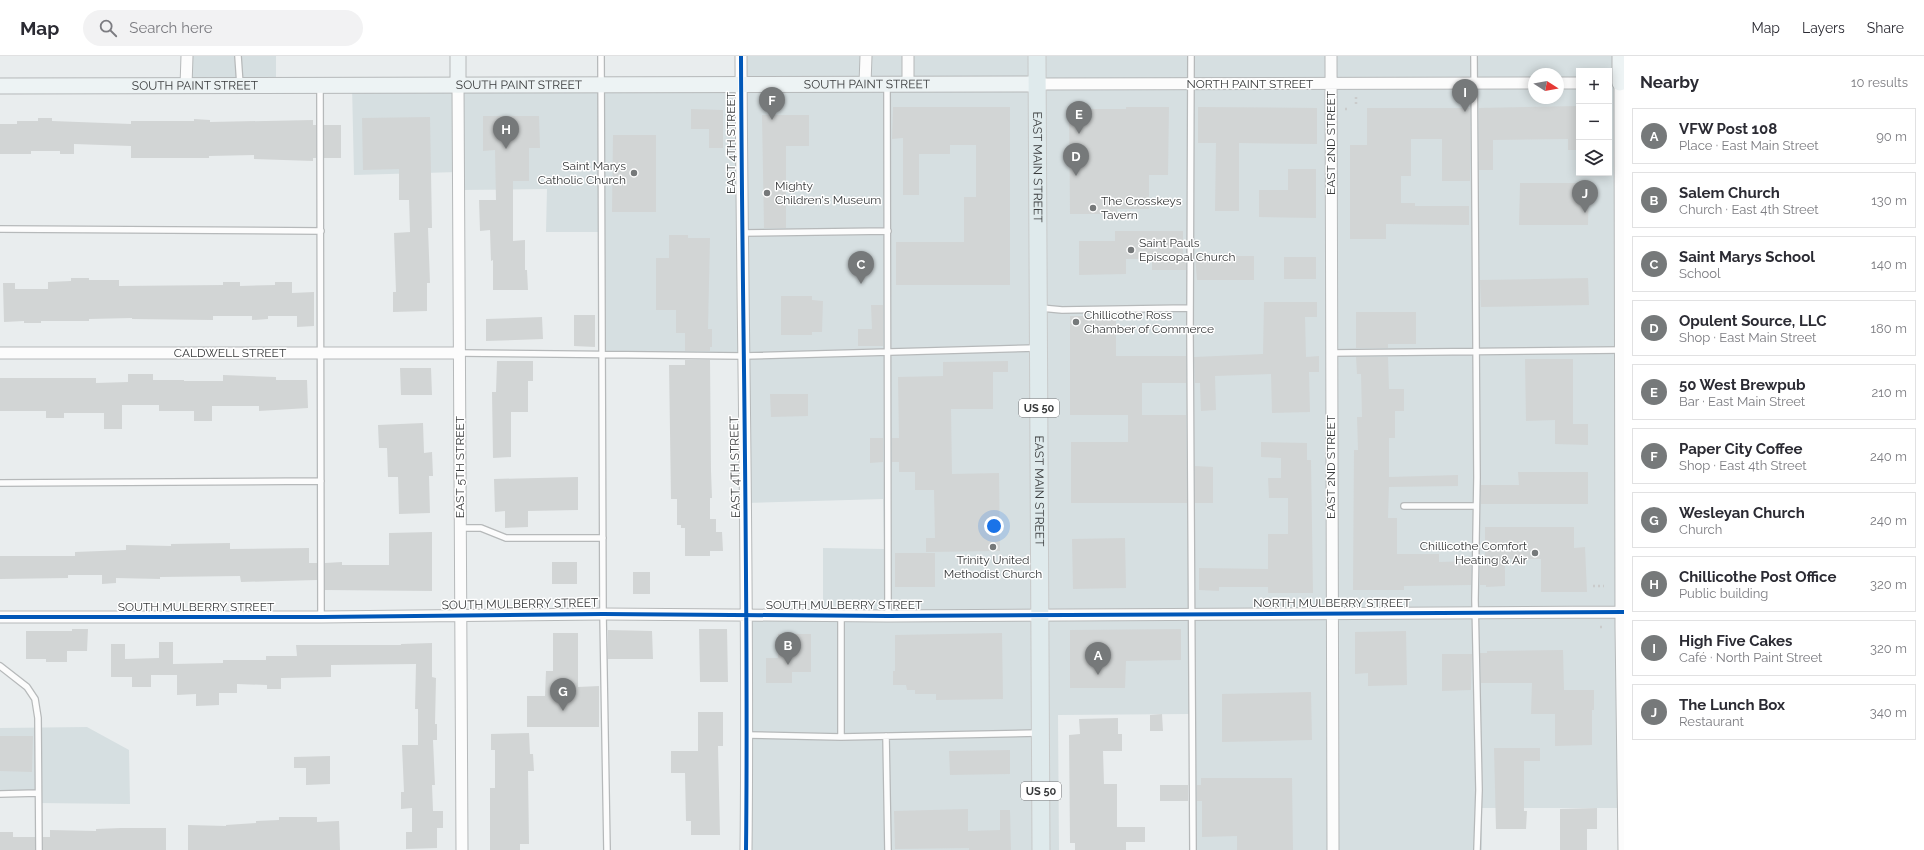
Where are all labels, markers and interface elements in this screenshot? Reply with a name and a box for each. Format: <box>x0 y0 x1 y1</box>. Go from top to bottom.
search box <box>83 10 363 46</box>
text: Map <box>20 17 59 39</box>
icon: search <box>97 17 119 39</box>
text: Search here <box>129 19 213 37</box>
text: Map <box>1752 20 1780 36</box>
text: Layers <box>1802 20 1845 36</box>
text: Share <box>1867 20 1904 36</box>
north arrow <box>1528 68 1564 104</box>
map controls <box>1576 68 1612 176</box>
button: + <box>1576 68 1612 104</box>
text: Nearby <box>1640 72 1699 92</box>
text: 10 results <box>1851 75 1908 90</box>
street label: SOUTH PAINT STREET <box>804 77 931 91</box>
street label: NORTH PAINT STREET <box>1187 77 1314 91</box>
street label: SOUTH PAINT STREET <box>456 78 583 92</box>
street label: SOUTH PAINT STREET <box>132 79 259 93</box>
pin: I <box>1452 79 1478 112</box>
pin: F <box>759 87 785 120</box>
street label: EAST 2ND STREET <box>1324 90 1338 195</box>
street label: EAST 4TH STREET <box>724 91 738 194</box>
pin: E <box>1066 101 1092 134</box>
button: − <box>1576 104 1612 140</box>
street label: EAST MAIN STREET <box>1030 111 1045 223</box>
pin: H <box>493 116 519 149</box>
text: VFW Post 108 <box>1679 120 1777 138</box>
text: A <box>1650 129 1658 144</box>
text: 90 m <box>1876 129 1907 144</box>
text: Place · East Main Street <box>1679 138 1819 153</box>
button: layers <box>1576 140 1612 176</box>
pin: D <box>1063 143 1089 176</box>
place label: Saint Marys Catholic Church <box>538 159 626 187</box>
marker: Saint Marys Catholic Church <box>629 168 639 178</box>
place label: Mighty Children's Museum <box>775 179 881 207</box>
pin: J <box>1572 180 1598 213</box>
text: Salem Church <box>1679 184 1780 202</box>
marker: Mighty Children's Museum <box>762 188 772 198</box>
text: B <box>1650 193 1658 208</box>
text: 130 m <box>1871 193 1907 208</box>
place label: The Crosskeys Tavern <box>1101 194 1182 222</box>
text: Church · East 4th Street <box>1679 202 1819 217</box>
marker: The Crosskeys Tavern <box>1088 203 1098 213</box>
place label: Saint Pauls Episcopal Church <box>1139 236 1236 264</box>
marker: Saint Pauls Episcopal Church <box>1126 245 1136 255</box>
text: Saint Marys School <box>1679 248 1815 266</box>
pin: C <box>848 251 874 284</box>
text: C <box>1650 257 1658 272</box>
text: 140 m <box>1871 257 1907 272</box>
text: School <box>1679 266 1721 281</box>
place label: Chillicothe Ross Chamber of Commerce <box>1084 308 1214 336</box>
text: Opulent Source, LLC <box>1679 312 1826 330</box>
marker: Chillicothe Ross Chamber of Commerce <box>1071 317 1081 327</box>
text: D <box>1649 321 1659 336</box>
text: 180 m <box>1871 321 1907 336</box>
text: Shop · East Main Street <box>1679 330 1816 345</box>
street label: CALDWELL STREET <box>174 346 287 360</box>
text: 50 West Brewpub <box>1679 376 1806 394</box>
text: E <box>1650 385 1658 400</box>
text: 210 m <box>1871 385 1907 400</box>
text: Bar · East Main Street <box>1679 394 1805 409</box>
road number: US 50 <box>1019 399 1059 417</box>
street label: EAST 2ND STREET <box>1324 414 1338 519</box>
street label: EAST 5TH STREET <box>453 415 467 518</box>
street label: EAST 4TH STREET <box>727 415 743 518</box>
street label: EAST MAIN STREET <box>1032 435 1046 547</box>
text: Paper City Coffee <box>1679 440 1803 458</box>
text: F <box>1650 449 1658 464</box>
text: 240 m <box>1870 449 1907 464</box>
text: Shop · East 4th Street <box>1679 458 1807 473</box>
text: Wesleyan Church <box>1679 504 1805 522</box>
text: G <box>1649 513 1659 528</box>
text: 240 m <box>1870 513 1907 528</box>
your location <box>984 516 1004 536</box>
text: Church <box>1679 522 1722 537</box>
place label: Chillicothe Comfort Heating & Air <box>1420 539 1528 567</box>
marker: Trinity United Methodist Church <box>988 542 998 552</box>
marker: Chillicothe Comfort Heating & Air <box>1530 548 1540 558</box>
place label: Trinity United Methodist Church <box>944 553 1042 581</box>
text: Chillicothe Post Office <box>1679 568 1836 586</box>
text: H <box>1649 577 1659 592</box>
text: 320 m <box>1870 577 1907 592</box>
text: Public building <box>1679 586 1768 601</box>
street label: SOUTH MULBERRY STREET <box>442 596 599 612</box>
street label: NORTH MULBERRY STREET <box>1253 596 1411 610</box>
street label: SOUTH MULBERRY STREET <box>766 598 923 612</box>
street label: SOUTH MULBERRY STREET <box>118 600 275 614</box>
pin: B <box>775 632 801 665</box>
text: High Five Cakes <box>1679 632 1792 650</box>
text: I <box>1652 641 1656 656</box>
text: 320 m <box>1870 641 1907 656</box>
pin: A <box>1085 642 1111 675</box>
text: Café · North Paint Street <box>1679 650 1822 665</box>
pin: G <box>550 678 576 711</box>
text: The Lunch Box <box>1679 696 1785 714</box>
text: J <box>1651 705 1657 720</box>
text: 340 m <box>1870 705 1907 720</box>
text: Restaurant <box>1679 714 1744 729</box>
road number: US 50 <box>1021 782 1061 800</box>

